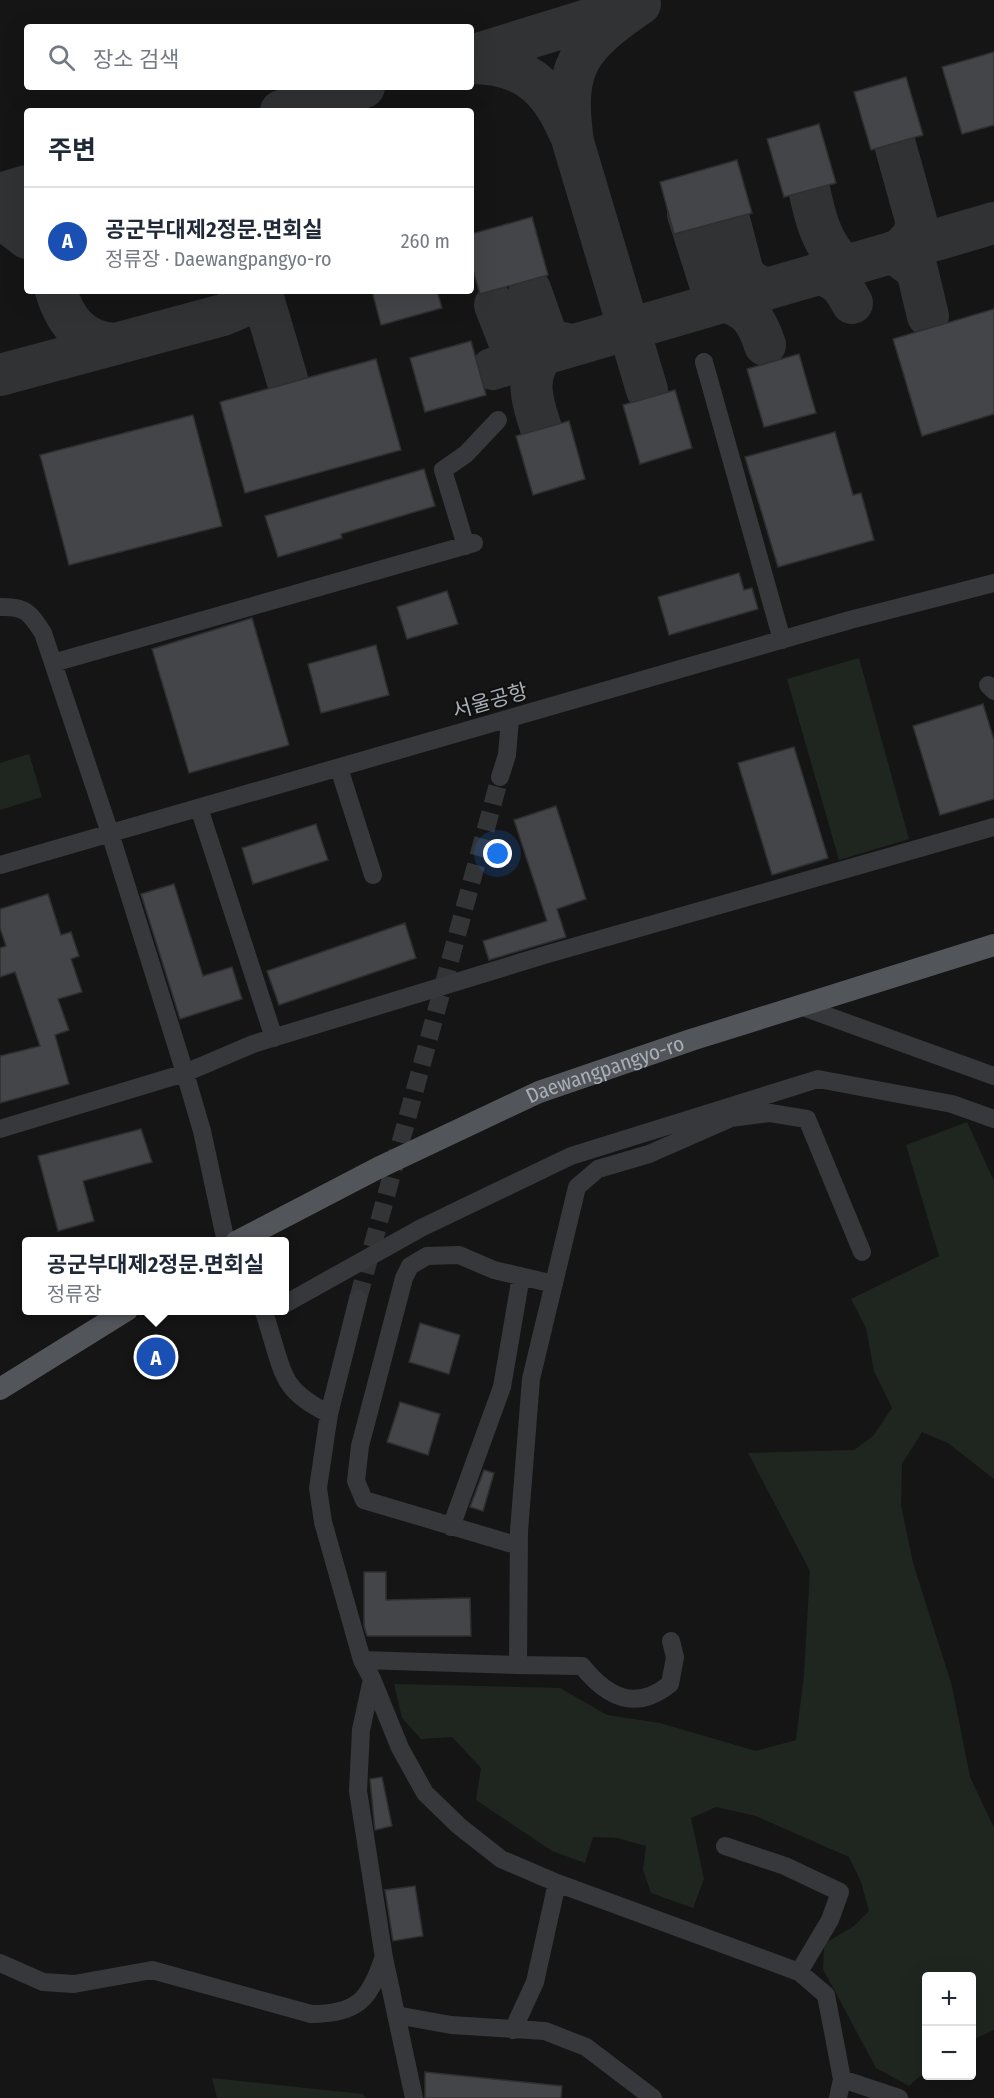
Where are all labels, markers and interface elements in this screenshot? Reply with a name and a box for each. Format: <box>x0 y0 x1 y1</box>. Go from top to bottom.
search box <box>24 24 474 90</box>
icon: search <box>45 41 78 74</box>
text: 장소 검색 <box>93 46 179 73</box>
text: 주변 <box>48 135 96 166</box>
text: 공군부대제2정문.면회실 <box>105 216 323 243</box>
text: A <box>62 229 73 253</box>
text: 260 m <box>401 229 450 253</box>
text: 정류장 · Daewangpangyo-ro <box>105 247 331 271</box>
street label: 서울공항 <box>449 678 531 724</box>
your location <box>483 839 512 868</box>
street label: Daewangpangyo-ro <box>522 1030 688 1109</box>
popup <box>22 1237 289 1315</box>
text: 공군부대제2정문.면회실 <box>47 1251 264 1278</box>
text: 정류장 <box>47 1282 102 1306</box>
pin: A <box>136 1334 176 1380</box>
map controls <box>922 1972 976 2080</box>
button: + <box>922 1972 976 2026</box>
button: − <box>922 2026 976 2080</box>

